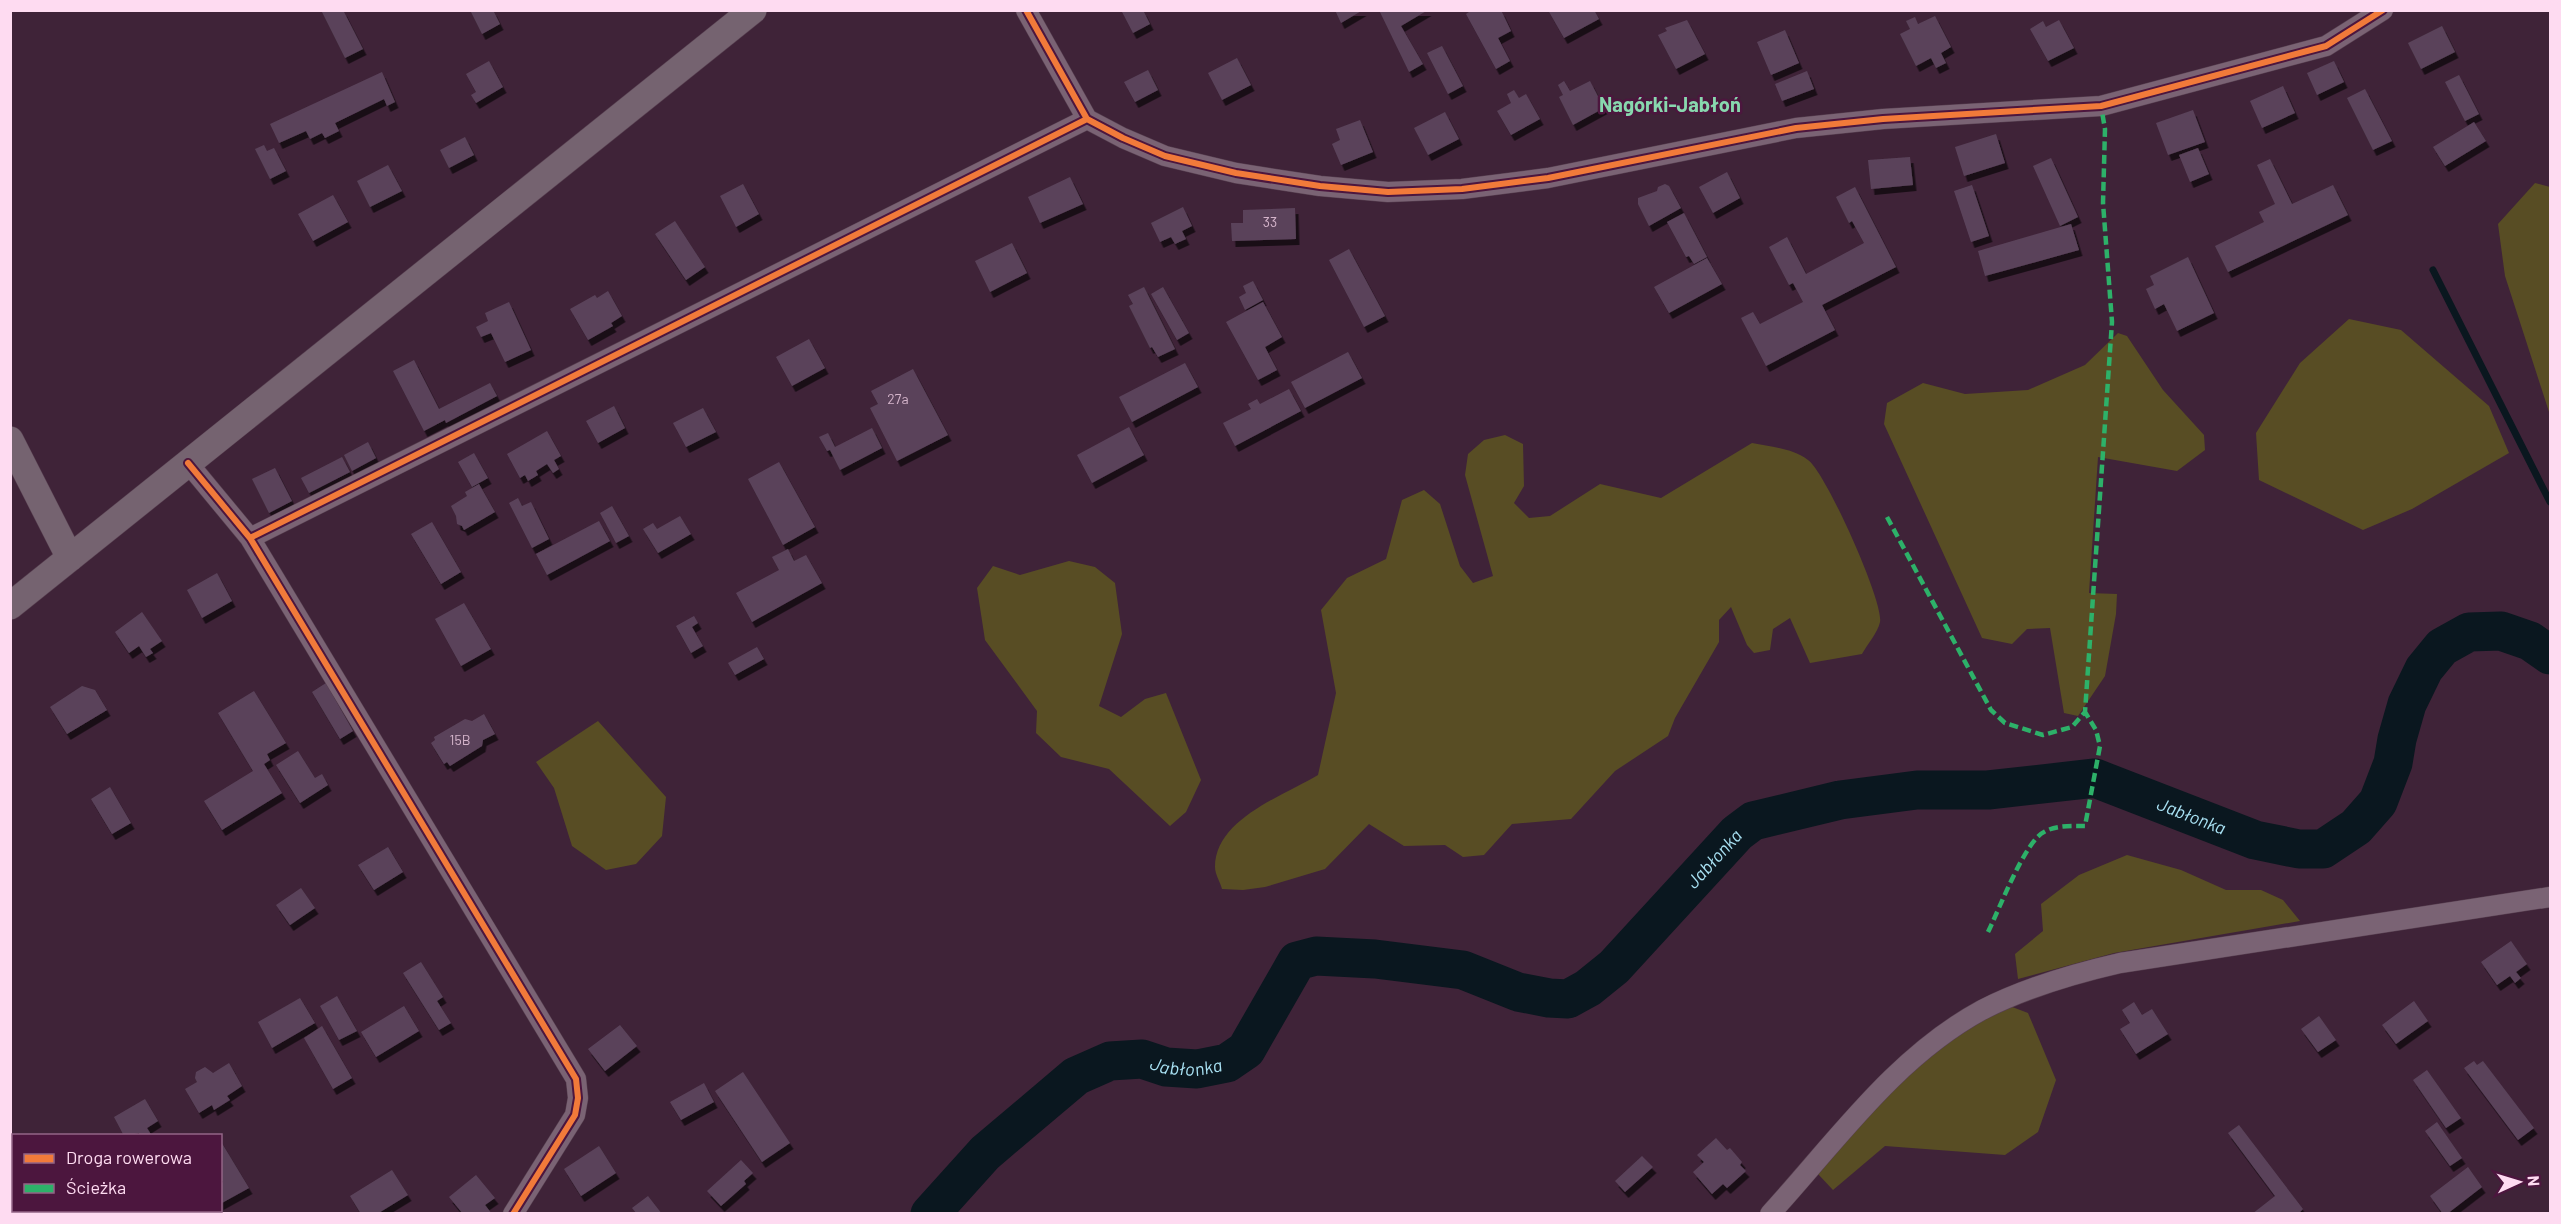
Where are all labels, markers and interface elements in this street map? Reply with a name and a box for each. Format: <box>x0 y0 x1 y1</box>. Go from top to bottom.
district label: Nagórki-Jabłoń <box>1599 92 1741 116</box>
house number: 33 <box>1263 213 1277 230</box>
house number: 27a <box>887 390 909 407</box>
house number: 15B <box>450 731 470 748</box>
water label: Jabłonka <box>2154 792 2229 839</box>
water label: Jabłonka <box>1681 824 1746 892</box>
water label: Jabłonka <box>1147 1052 1224 1080</box>
legend <box>12 1134 222 1212</box>
text: Droga rowerowa <box>66 1146 192 1168</box>
north arrow <box>2489 1152 2549 1212</box>
text: N <box>2525 1175 2544 1187</box>
text: Ścieżka <box>66 1176 126 1198</box>

